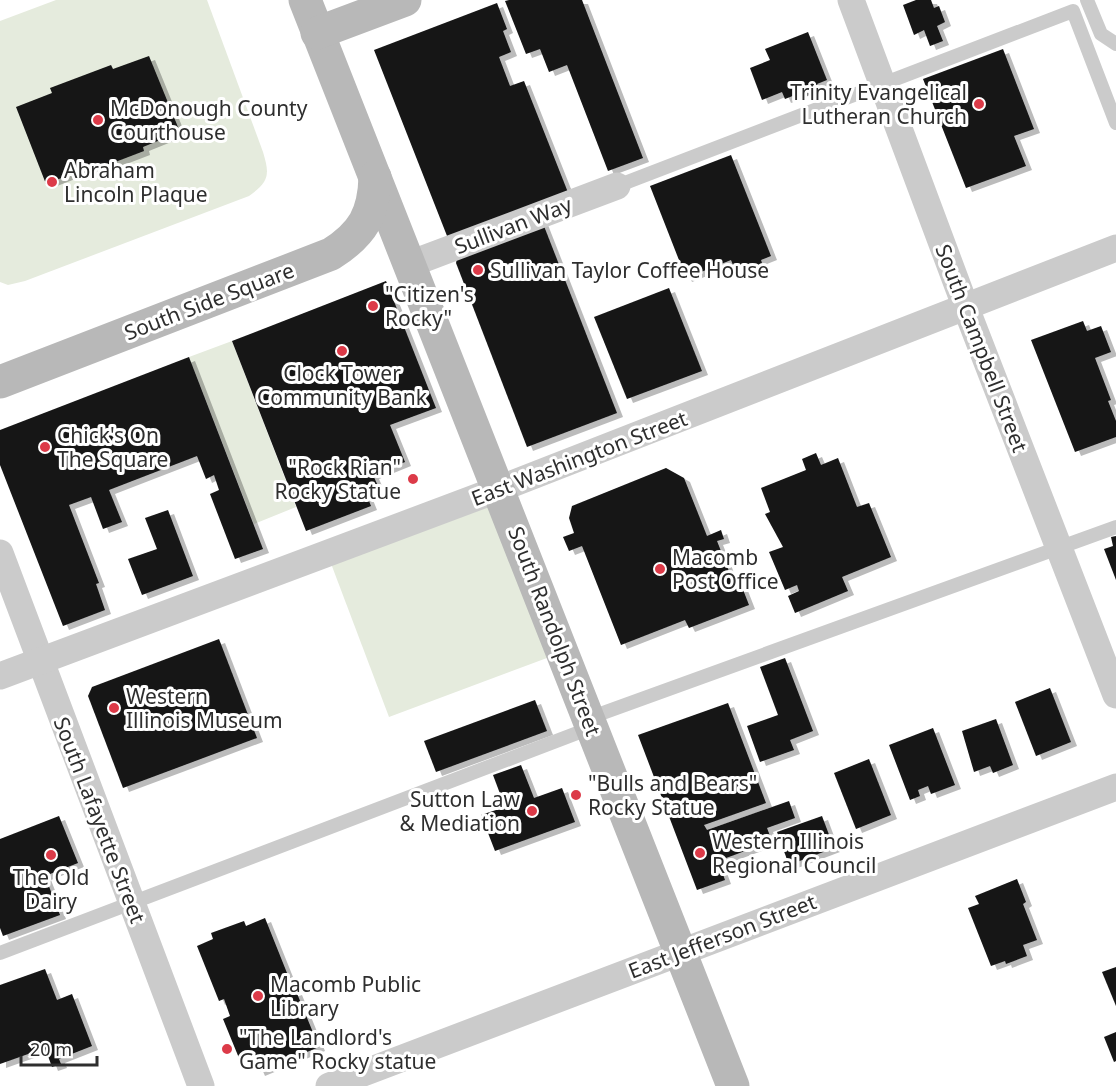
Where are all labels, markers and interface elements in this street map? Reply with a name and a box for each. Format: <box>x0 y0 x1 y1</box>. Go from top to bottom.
place label: Trinity Evangelical Lutheran Church <box>790 78 967 130</box>
place label: McDonough County Courthouse <box>110 94 308 146</box>
marker: Trinity Evangelical Lutheran Church <box>972 97 986 111</box>
marker: McDonough County Courthouse <box>91 113 105 127</box>
place label: Abraham Lincoln Plaque <box>64 156 208 208</box>
marker: Abraham Lincoln Plaque <box>45 175 59 189</box>
street label: Sullivan Way <box>450 190 576 260</box>
street label: South Campbell Street <box>929 240 1035 456</box>
street label: South Side Square <box>120 256 298 346</box>
place label: Sullivan Taylor Coffee House <box>490 256 769 284</box>
marker: Sullivan Taylor Coffee House <box>471 263 485 277</box>
place label: "Citizen's Rocky" <box>385 280 474 332</box>
marker: "Citizen's Rocky" <box>366 299 380 313</box>
marker: Clock Tower Community Bank <box>335 344 349 358</box>
place label: Clock Tower Community Bank <box>257 359 428 411</box>
street label: East Washington Street <box>467 404 691 512</box>
place label: Chick's On The Square <box>57 421 168 473</box>
marker: Chick's On The Square <box>38 440 52 454</box>
place label: "Rock Rian" Rocky Statue <box>274 453 401 505</box>
marker: "Rock Rian" Rocky Statue <box>406 472 420 486</box>
street label: South Randolph Street <box>502 522 608 740</box>
place label: Macomb Post Office <box>672 543 779 595</box>
marker: Macomb Post Office <box>653 562 667 576</box>
place label: Western Illinois Museum <box>126 682 283 734</box>
marker: Western Illinois Museum <box>107 701 121 715</box>
street label: South Lafayette Street <box>48 713 152 927</box>
place label: "Bulls and Bears" Rocky Statue <box>588 769 757 821</box>
place label: Sutton Law & Mediation <box>399 785 520 837</box>
marker: "Bulls and Bears" Rocky Statue <box>569 788 583 802</box>
marker: Sutton Law & Mediation <box>525 804 539 818</box>
place label: Western Illinois Regional Council <box>712 827 876 879</box>
marker: Western Illinois Regional Council <box>693 846 707 860</box>
marker: The Old Dairy <box>44 848 58 862</box>
place label: The Old Dairy <box>13 863 89 915</box>
street label: East Jefferson Street <box>624 887 820 985</box>
place label: Macomb Public Library <box>270 970 421 1022</box>
marker: Macomb Public Library <box>251 989 265 1003</box>
place label: "The Landlord's Game" Rocky statue <box>239 1023 436 1075</box>
scale bar <box>21 1029 98 1067</box>
text: 20 m <box>30 1037 72 1061</box>
marker: "The Landlord's Game" Rocky statue <box>220 1042 234 1056</box>

